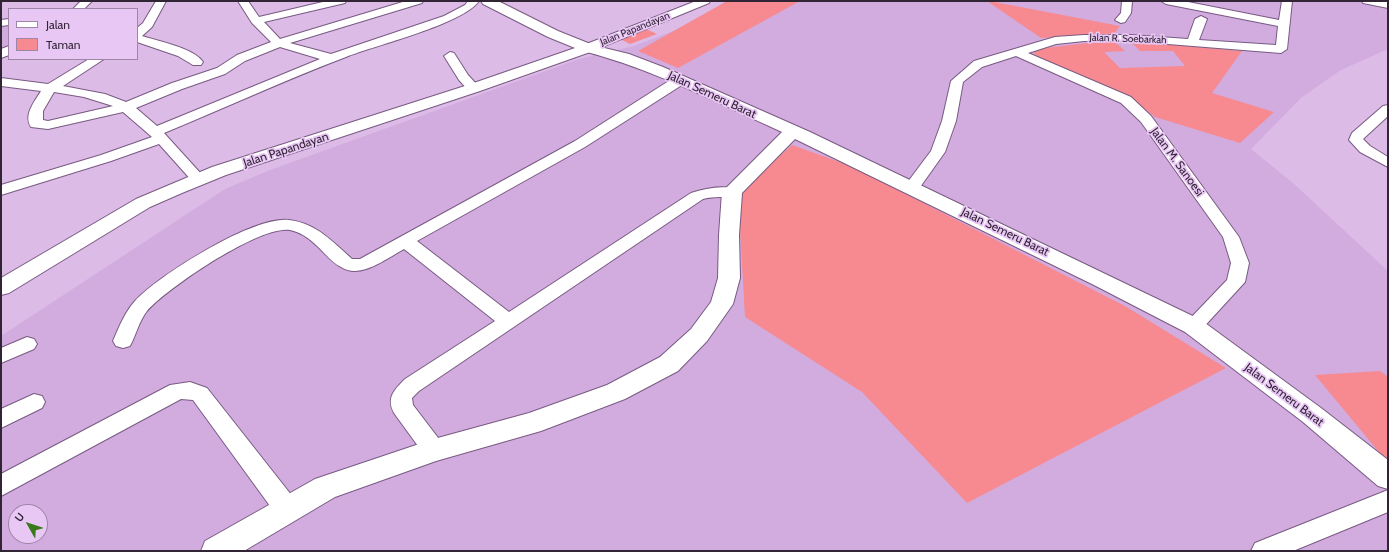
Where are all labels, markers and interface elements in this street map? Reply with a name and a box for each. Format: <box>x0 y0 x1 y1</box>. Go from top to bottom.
legend <box>8 8 138 60</box>
street label: Jalan Papandayan <box>598 10 672 48</box>
text: Jalan <box>46 17 70 32</box>
street label: Jalan R. Soebarkah <box>1089 32 1167 46</box>
text: Taman <box>46 37 80 52</box>
street label: Jalan Semeru Barat <box>666 68 758 122</box>
street label: Jalan M. Sanoesi <box>1147 125 1207 199</box>
street label: Jalan Papandayan <box>241 129 331 171</box>
street label: Jalan Semeru Barat <box>959 205 1051 259</box>
street label: Jalan Semeru Barat <box>1241 360 1327 430</box>
north arrow <box>8 504 48 544</box>
text: U <box>12 510 27 525</box>

